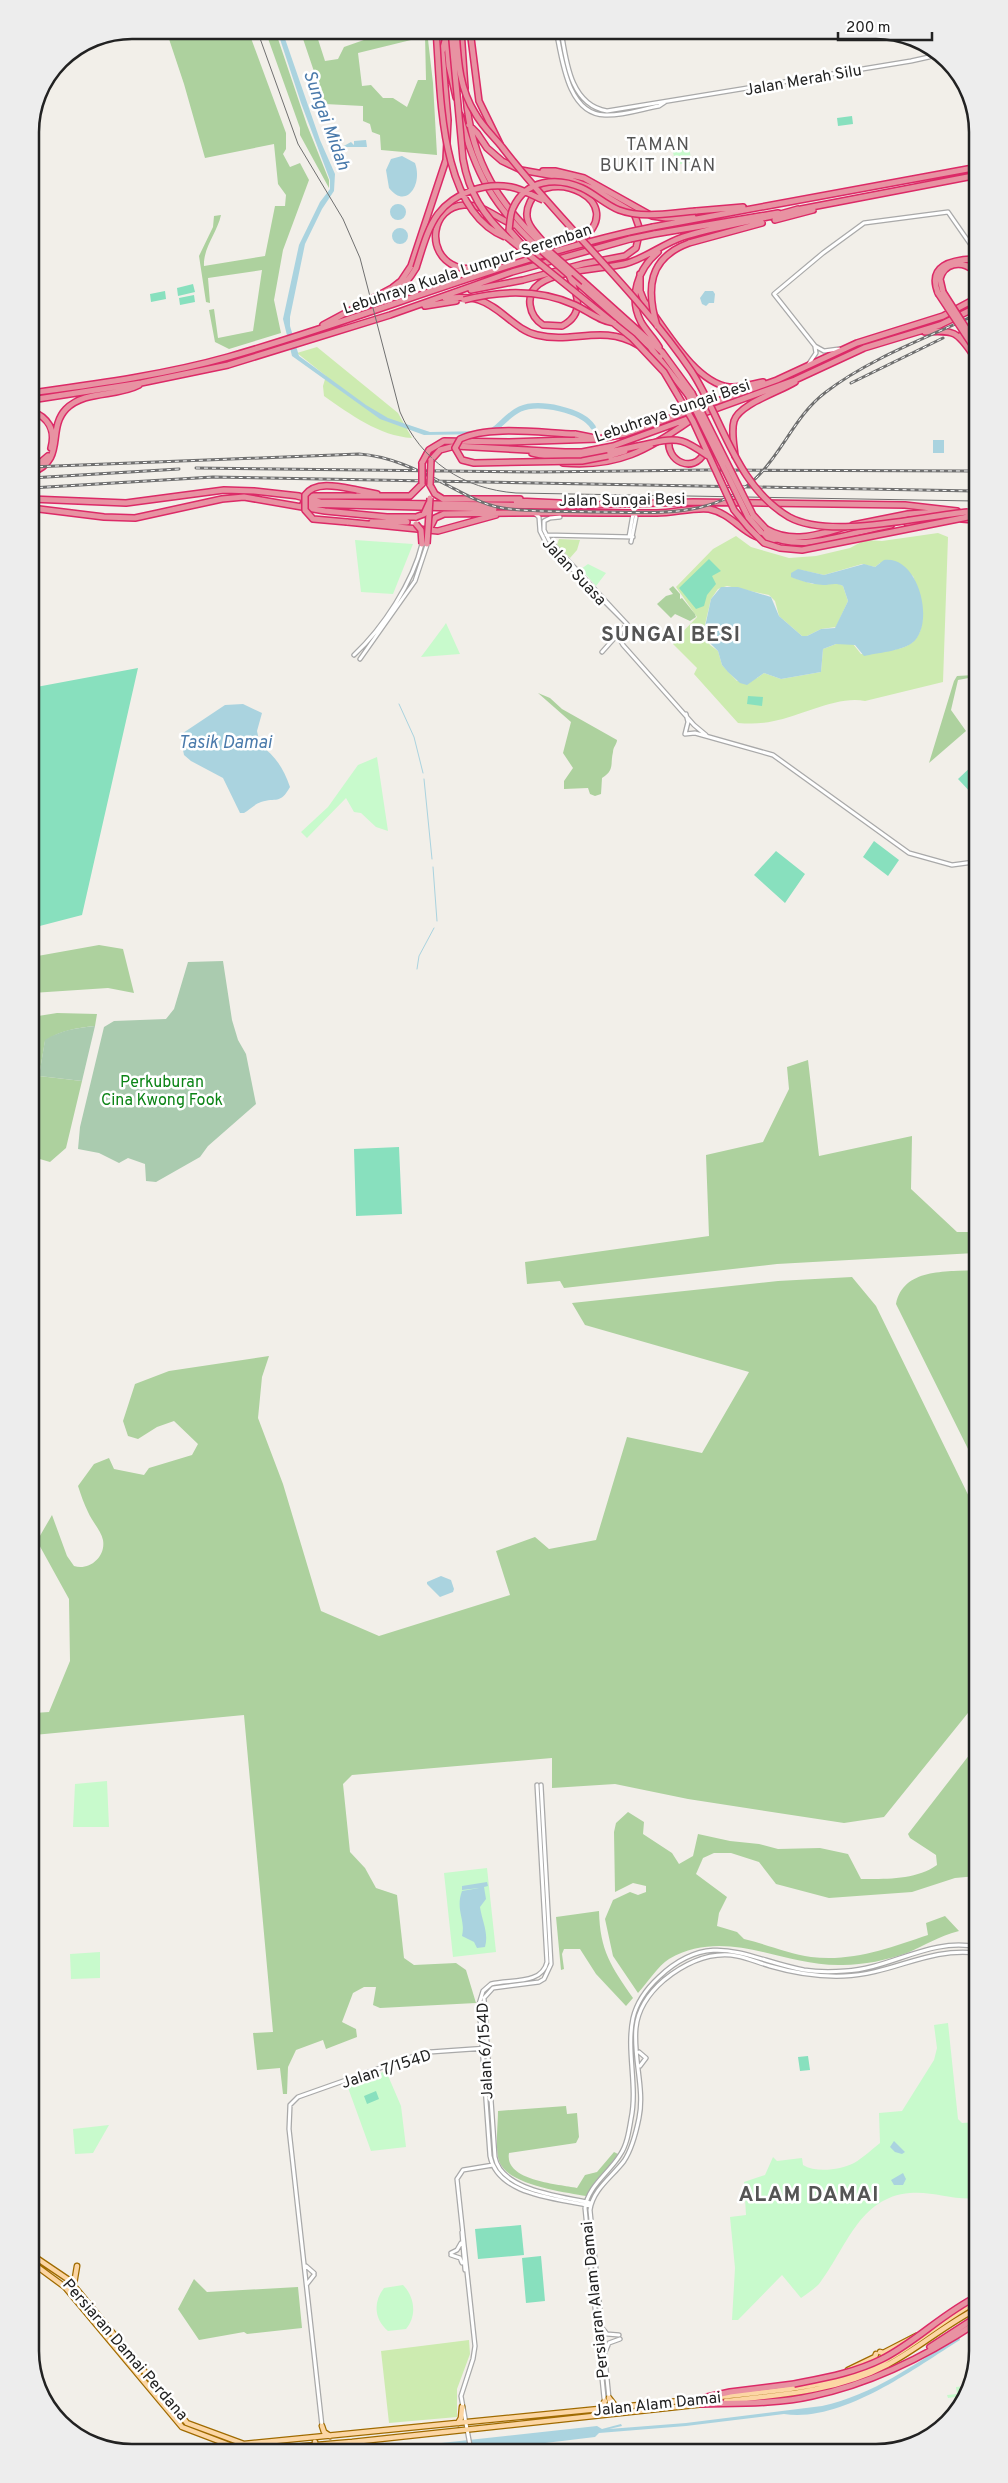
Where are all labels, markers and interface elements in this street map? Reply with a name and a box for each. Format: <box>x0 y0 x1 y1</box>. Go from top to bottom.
scale bar <box>838 10 932 42</box>
text: 200 m <box>846 19 891 38</box>
street label: Jalan Merah Silu <box>743 61 863 101</box>
water label: Sungai Midah <box>297 67 354 174</box>
district label: TAMAN BUKIT INTAN <box>600 134 716 178</box>
street label: Lebuhraya Kuala Lumpur–Seremban <box>341 220 595 320</box>
street label: Lebuhraya Sungai Besi <box>592 376 753 448</box>
street label: Jalan Sungai Besi <box>559 490 686 512</box>
street label: Jalan Suasa <box>537 534 610 610</box>
district label: SUNGAI BESI <box>601 622 741 649</box>
water label: Tasik Damai <box>178 732 273 755</box>
park label: Perkuburan Cina Kwong Fook <box>101 1073 223 1111</box>
street label: Jalan 6/154D <box>473 2002 499 2100</box>
street label: Jalan 7/154D <box>339 2046 434 2094</box>
district label: ALAM DAMAI <box>739 2182 880 2209</box>
street label: Persiaran Alam Damai <box>578 2220 614 2379</box>
street label: Persiaran Damai Perdana <box>57 2275 192 2425</box>
street label: Jalan Alam Damai <box>592 2388 722 2422</box>

